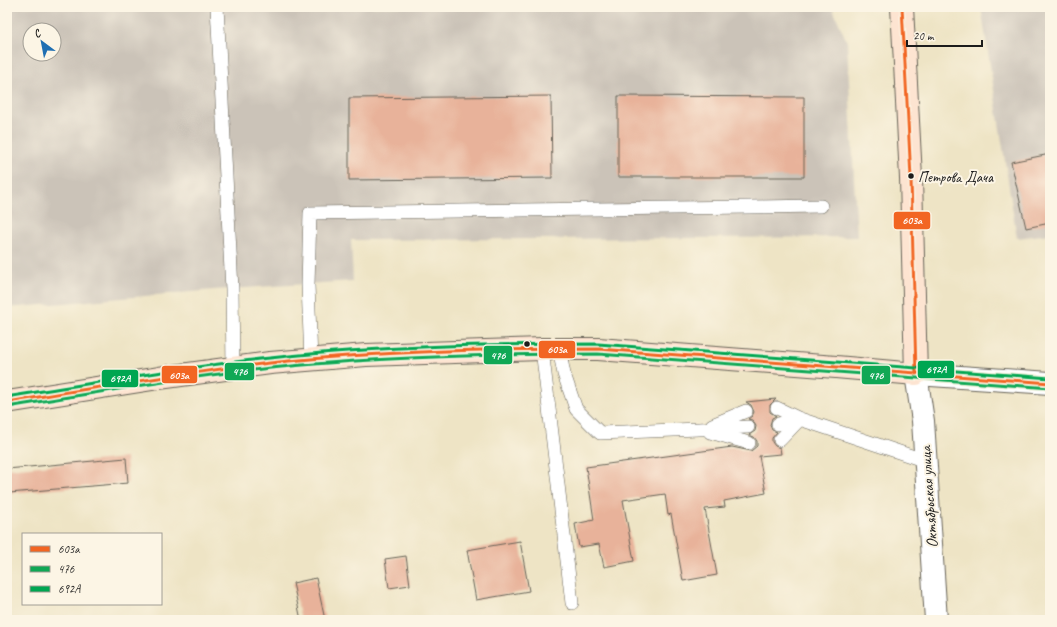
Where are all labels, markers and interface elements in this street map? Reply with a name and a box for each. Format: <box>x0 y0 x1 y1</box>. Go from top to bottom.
north arrow <box>22 22 62 62</box>
scale bar <box>907 22 982 48</box>
text: С <box>31 25 44 41</box>
text: 20 m <box>913 28 935 44</box>
place label: Петрова Дача <box>918 168 994 187</box>
marker: Петрова Дача <box>906 171 916 181</box>
line badge: 603а <box>893 211 931 230</box>
text: 603а <box>902 213 923 227</box>
unlabelled marker <box>522 339 532 349</box>
line badge: 603а <box>538 340 576 359</box>
text: 603а <box>547 342 568 356</box>
line badge: 476 <box>483 345 513 365</box>
text: 476 <box>490 348 506 362</box>
line badge: 692А <box>917 360 955 379</box>
line badge: 476 <box>224 362 255 381</box>
text: 692А <box>926 362 948 376</box>
text: 476 <box>232 364 248 378</box>
line badge: 603а <box>161 365 198 384</box>
line badge: 476 <box>861 365 891 385</box>
text: 603а <box>169 368 190 382</box>
text: 476 <box>868 368 884 382</box>
line badge: 692А <box>101 369 139 388</box>
text: 692А <box>110 371 132 385</box>
street label: Октябрьская улица <box>915 444 943 549</box>
legend <box>22 533 162 605</box>
text: 603а <box>58 541 80 557</box>
text: 476 <box>58 561 75 577</box>
text: 692А <box>58 581 81 597</box>

